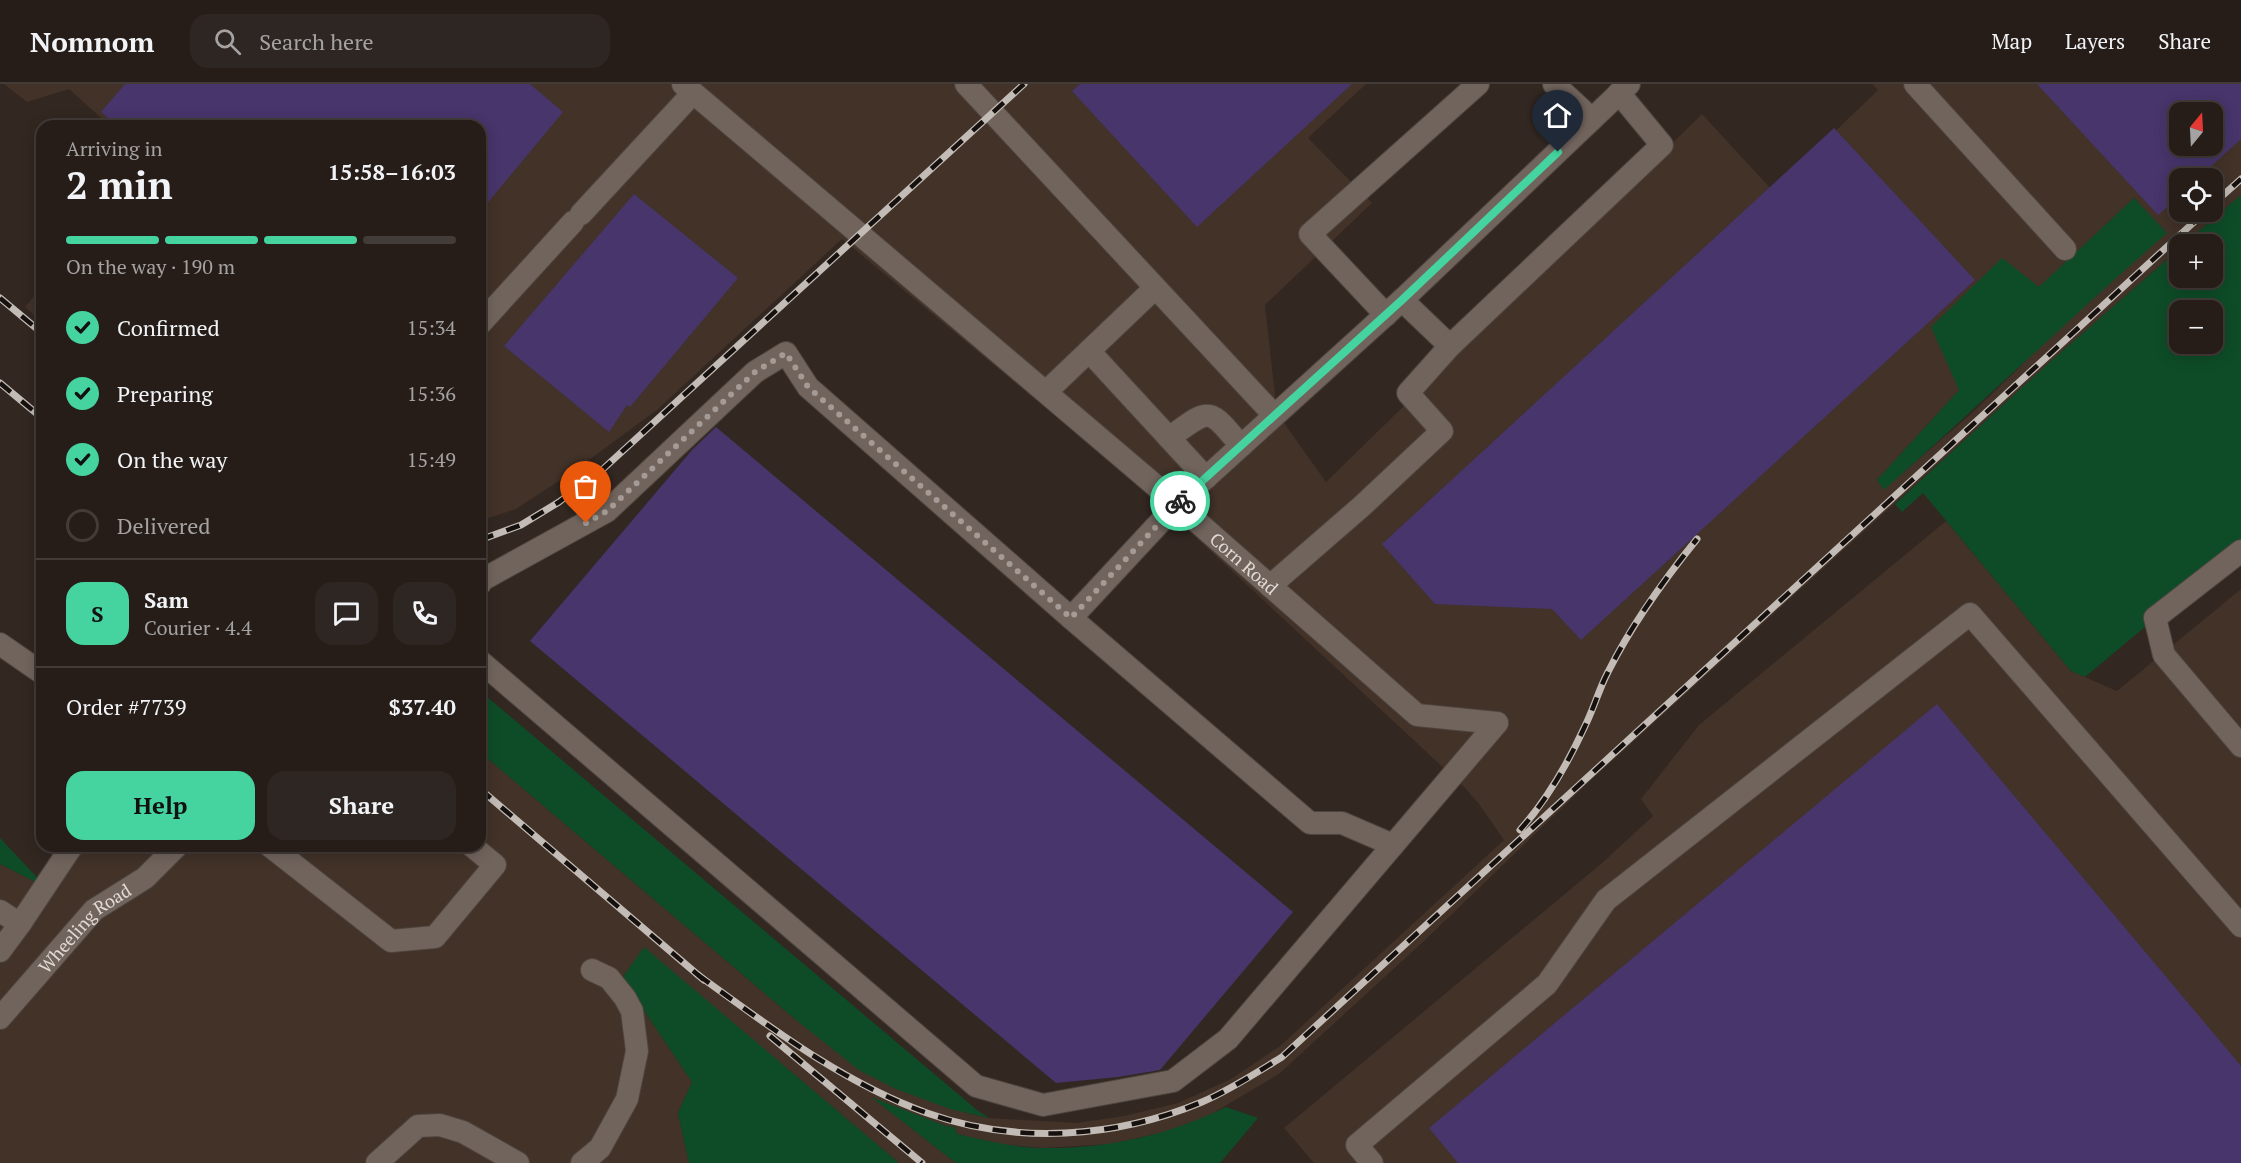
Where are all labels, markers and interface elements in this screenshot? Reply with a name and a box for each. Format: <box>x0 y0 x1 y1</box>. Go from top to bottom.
search box <box>190 14 610 68</box>
text: Nomnom <box>30 23 154 60</box>
icon: search <box>211 25 244 58</box>
text: Search here <box>259 27 374 56</box>
text: Map <box>1991 27 2032 55</box>
text: Layers <box>2065 27 2125 55</box>
text: Share <box>2158 27 2211 55</box>
pin <box>1532 90 1583 152</box>
icon: home <box>1541 99 1574 132</box>
north arrow <box>2169 102 2223 156</box>
map controls <box>2169 102 2223 354</box>
text: Arriving in <box>66 135 162 162</box>
text: 15:58–16:03 <box>328 157 456 186</box>
text: 2 min <box>66 158 173 210</box>
button: locate <box>2169 168 2223 222</box>
button: + <box>2169 234 2223 288</box>
text: On the way · 190 m <box>66 253 235 280</box>
button: − <box>2169 300 2223 354</box>
icon: check <box>66 311 99 344</box>
text: Confirmed <box>117 313 220 342</box>
text: 15:34 <box>407 314 456 341</box>
icon: check <box>66 377 99 410</box>
text: Preparing <box>117 379 213 408</box>
text: 15:36 <box>407 380 456 407</box>
icon: check <box>66 443 99 476</box>
text: On the way <box>117 445 227 474</box>
text: 15:49 <box>407 446 456 473</box>
pin <box>560 461 611 523</box>
icon: bag <box>569 470 602 503</box>
courier <box>1150 471 1210 531</box>
icon: bike <box>1164 485 1197 518</box>
text: Delivered <box>117 511 210 540</box>
street label: Corn Road <box>1205 527 1283 600</box>
button: chat <box>315 582 378 645</box>
button: phone <box>393 582 456 645</box>
text: Sam <box>144 585 189 614</box>
text: S <box>91 599 104 628</box>
text: Courier · 4.4 <box>144 614 252 641</box>
text: Order #7739 <box>66 692 186 721</box>
text: $37.40 <box>389 692 456 721</box>
button: Help <box>66 771 255 840</box>
button: Share <box>267 771 456 840</box>
street label: Wheeling Road <box>33 878 135 978</box>

